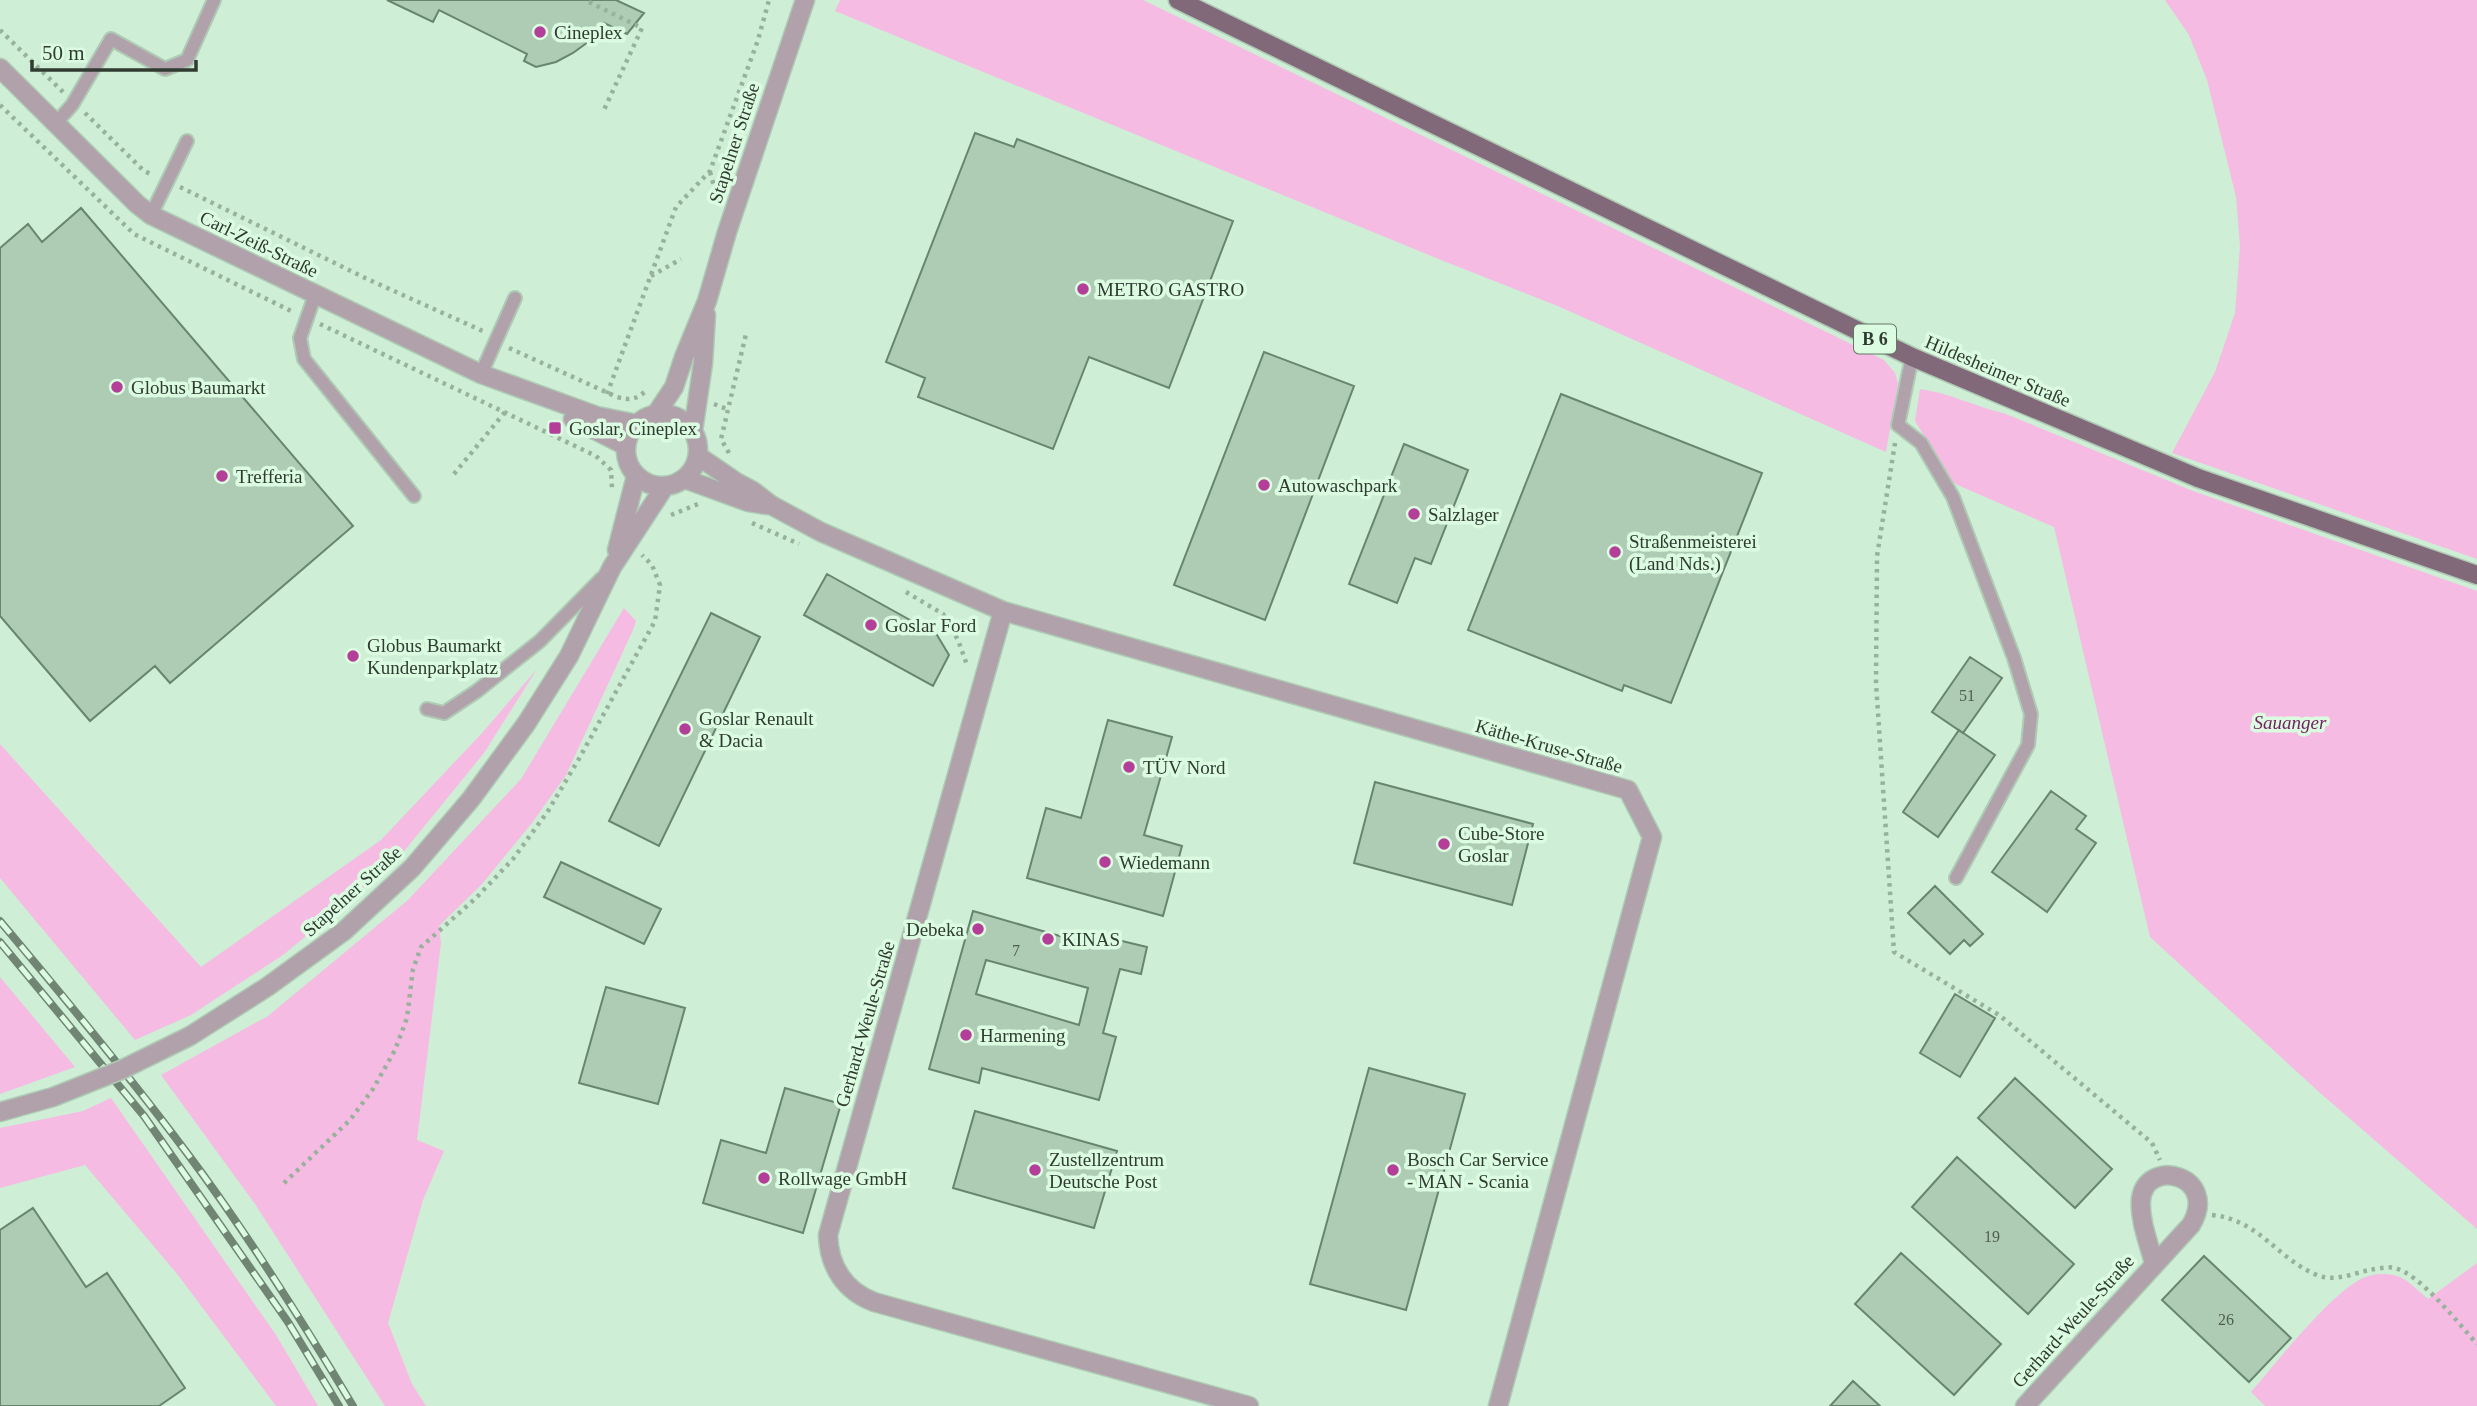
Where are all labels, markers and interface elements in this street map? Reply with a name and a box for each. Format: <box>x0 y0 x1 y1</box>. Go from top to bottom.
place label: Cineplex <box>554 22 623 43</box>
marker: Cineplex <box>532 24 548 40</box>
scale bar <box>32 28 196 72</box>
text: 50 m <box>42 41 85 65</box>
street label: Stapelner Straße <box>705 80 763 206</box>
street label: Carl-Zeiß-Straße <box>197 206 321 282</box>
place label: METRO GASTRO <box>1097 279 1244 300</box>
marker: METRO GASTRO <box>1075 281 1091 297</box>
road number: B 6 <box>1854 324 1896 354</box>
street label: Hildesheimer Straße <box>1922 331 2074 411</box>
place label: Globus Baumarkt <box>131 377 266 398</box>
marker: Globus Baumarkt <box>109 379 125 395</box>
place label: Goslar, Cineplex <box>569 418 697 439</box>
marker: Goslar, Cineplex <box>547 420 563 436</box>
place label: Trefferia <box>236 466 303 487</box>
marker: Trefferia <box>214 468 230 484</box>
place label: Autowaschpark <box>1278 475 1398 496</box>
marker: Autowaschpark <box>1256 477 1272 493</box>
place label: Salzlager <box>1428 504 1499 525</box>
marker: Salzlager <box>1406 506 1422 522</box>
place label: Straßenmeisterei (Land Nds.) <box>1629 531 1757 575</box>
marker: Straßenmeisterei (Land Nds.) <box>1607 544 1623 560</box>
place label: Goslar Ford <box>885 615 977 636</box>
marker: Goslar Ford <box>863 617 879 633</box>
place label: Globus Baumarkt Kundenparkplatz <box>367 635 502 678</box>
marker: Globus Baumarkt Kundenparkplatz <box>345 648 361 664</box>
house number: 51 <box>1959 687 1975 704</box>
place label: Goslar Renault & Dacia <box>699 708 814 751</box>
park label: Sauanger <box>2254 712 2327 733</box>
street label: Käthe-Kruse-Straße <box>1473 715 1625 777</box>
marker: Goslar Renault & Dacia <box>677 721 693 737</box>
place label: TÜV Nord <box>1143 757 1226 778</box>
marker: TÜV Nord <box>1121 759 1137 775</box>
place label: Cube-Store Goslar <box>1458 823 1545 866</box>
marker: Cube-Store Goslar <box>1436 836 1452 852</box>
street label: Stapelner Straße <box>299 841 405 941</box>
place label: Wiedemann <box>1119 852 1211 873</box>
marker: Wiedemann <box>1097 854 1113 870</box>
place label: Debeka <box>906 919 965 940</box>
marker: Debeka <box>970 921 986 937</box>
place label: KINAS <box>1062 929 1120 950</box>
marker: KINAS <box>1040 931 1056 947</box>
street label: Gerhard-Weule-Straße <box>831 939 899 1109</box>
house number: 7 <box>1012 942 1020 959</box>
place label: Harmening <box>980 1025 1066 1046</box>
marker: Harmening <box>958 1027 974 1043</box>
place label: Zustellzentrum Deutsche Post <box>1049 1149 1164 1192</box>
place label: Bosch Car Service - MAN - Scania <box>1407 1149 1548 1192</box>
marker: Zustellzentrum Deutsche Post <box>1027 1162 1043 1178</box>
marker: Bosch Car Service - MAN - Scania <box>1385 1162 1401 1178</box>
place label: Rollwage GmbH <box>778 1168 908 1189</box>
marker: Rollwage GmbH <box>756 1170 772 1186</box>
house number: 19 <box>1984 1228 2000 1245</box>
street label: Gerhard-Weule-Straße <box>2008 1250 2138 1392</box>
house number: 26 <box>2218 1311 2234 1328</box>

